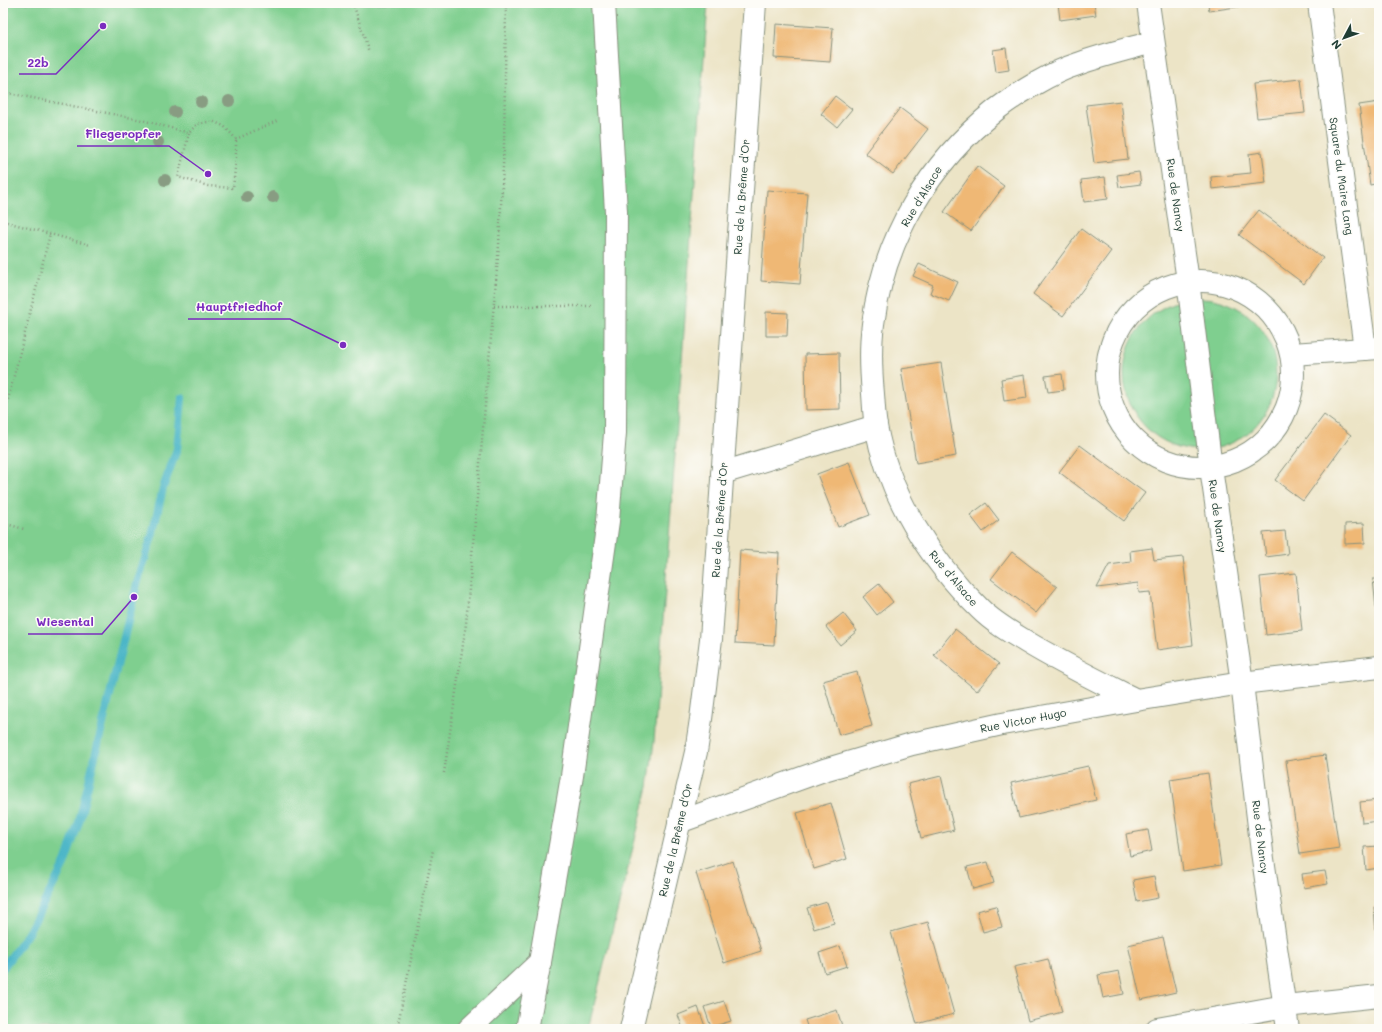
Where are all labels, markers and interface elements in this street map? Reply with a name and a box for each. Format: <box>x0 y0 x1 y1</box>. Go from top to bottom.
north arrow <box>1324 18 1364 58</box>
text: N <box>1328 37 1344 53</box>
callout: 22b <box>19 50 56 74</box>
text: 22b <box>27 54 49 70</box>
street label: Square du Maire Lang <box>1326 116 1358 236</box>
callout: Fliegeropfer <box>77 122 169 146</box>
text: Fliegeropfer <box>85 125 161 141</box>
street label: Rue de la Brême d'Or <box>729 139 753 255</box>
street label: Rue de Nancy <box>1163 157 1189 233</box>
street label: Rue d'Alsace <box>897 163 945 229</box>
callout: Hauptfriedhof <box>188 295 290 319</box>
text: Hauptfriedhof <box>196 298 283 314</box>
street label: Rue de la Brême d'Or <box>707 462 731 578</box>
street label: Rue de Nancy <box>1205 478 1231 554</box>
street label: Rue d'Alsace <box>926 547 982 609</box>
callout: Wiesental <box>28 610 102 634</box>
text: Wiesental <box>36 613 94 629</box>
street label: Rue Victor Hugo <box>979 704 1068 736</box>
street label: Rue de la Brême d'Or <box>655 782 695 898</box>
street label: Rue de Nancy <box>1249 799 1273 875</box>

